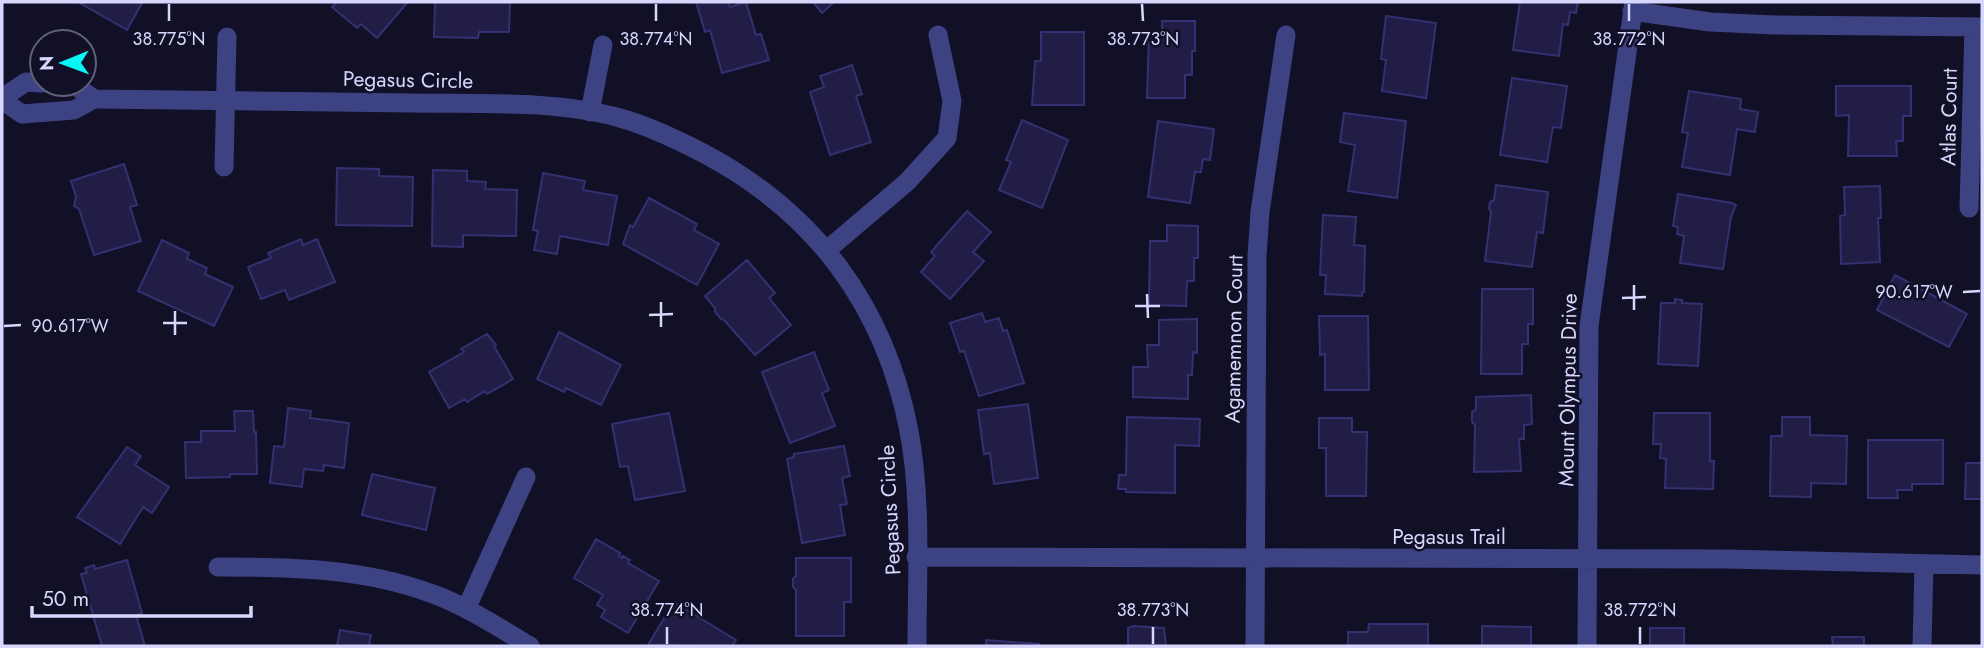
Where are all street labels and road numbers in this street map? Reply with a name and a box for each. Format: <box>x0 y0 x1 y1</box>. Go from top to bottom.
street label: Pegasus Circle <box>343 64 474 96</box>
street label: Atlas Court <box>1933 68 1965 166</box>
street label: Agamemnon Court <box>1218 255 1250 423</box>
street label: Mount Olympus Drive <box>1551 293 1585 487</box>
street label: Pegasus Circle <box>872 444 908 576</box>
street label: Pegasus Trail <box>1392 522 1506 552</box>

